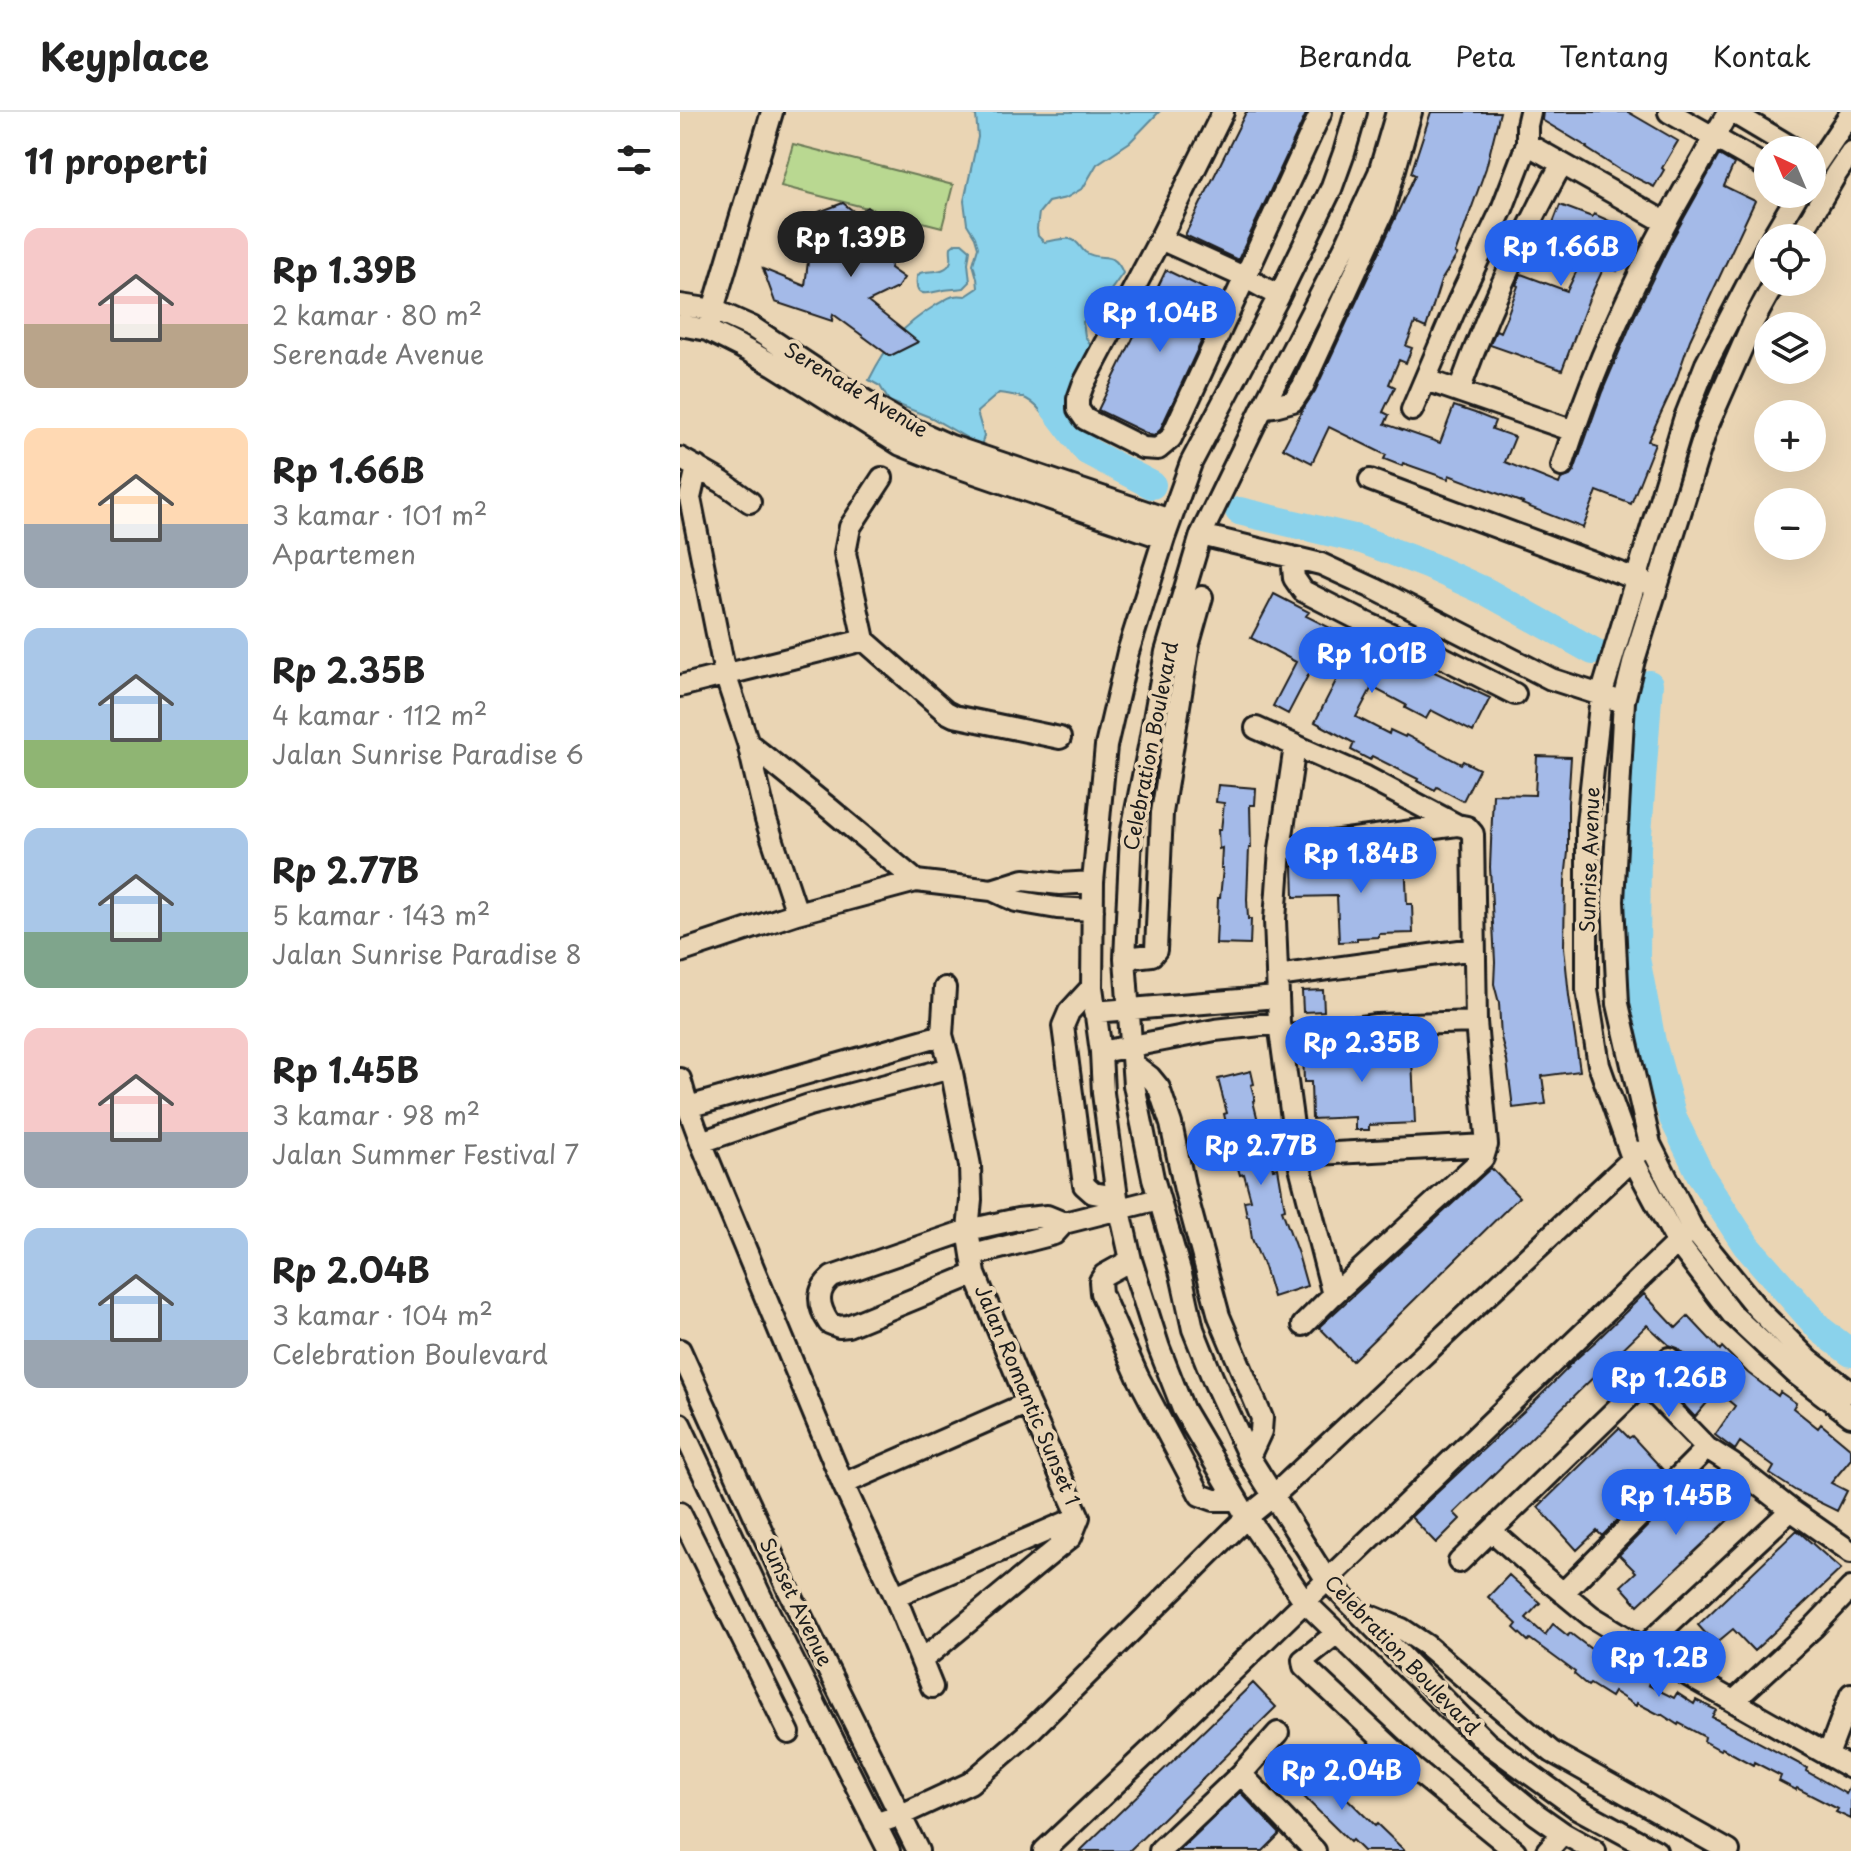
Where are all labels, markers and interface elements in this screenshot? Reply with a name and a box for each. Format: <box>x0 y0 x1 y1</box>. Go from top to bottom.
text: Keyplace <box>40 27 209 84</box>
text: Beranda <box>1298 34 1411 77</box>
text: Peta <box>1455 34 1515 77</box>
text: Tentang <box>1559 34 1669 77</box>
text: Kontak <box>1713 34 1811 77</box>
text: 11 properti <box>24 134 208 186</box>
north arrow <box>1754 136 1826 208</box>
map controls <box>1754 136 1826 560</box>
icon: filters <box>612 138 656 182</box>
pin: Rp 1.39B <box>768 211 934 279</box>
text: Rp 1.39B <box>795 217 907 256</box>
pin: Rp 1.66B <box>1478 220 1644 288</box>
button: locate <box>1754 224 1826 296</box>
text: Rp 1.66B <box>1503 226 1619 265</box>
text: Rp 1.39B <box>272 243 417 295</box>
icon: home <box>88 260 184 356</box>
pin: Rp 1.04B <box>1077 286 1243 354</box>
text: Rp 1.04B <box>1102 292 1218 331</box>
text: 2 kamar · 80 m² <box>272 295 482 334</box>
button: layers <box>1754 312 1826 384</box>
text: Serenade Avenue <box>272 334 484 373</box>
street label: Serenade Avenue <box>779 334 934 444</box>
button: + <box>1754 400 1826 472</box>
text: Rp 1.66B <box>272 443 425 495</box>
icon: home <box>88 460 184 556</box>
button: − <box>1754 488 1826 560</box>
text: 3 kamar · 101 m² <box>272 495 487 534</box>
text: Apartemen <box>272 534 416 573</box>
pin: Rp 1.01B <box>1289 627 1455 695</box>
text: Rp 1.01B <box>1317 633 1427 672</box>
street label: Celebration Boulevard <box>1115 639 1185 853</box>
text: Rp 2.35B <box>272 643 426 695</box>
icon: home <box>88 660 184 756</box>
text: 4 kamar · 112 m² <box>272 695 488 734</box>
text: Jalan Sunrise Paradise 6 <box>272 734 584 773</box>
street label: Sunrise Avenue <box>1571 786 1607 933</box>
pin: Rp 1.84B <box>1278 827 1444 895</box>
text: Rp 1.84B <box>1303 833 1419 872</box>
text: Rp 2.77B <box>272 843 419 895</box>
icon: home <box>88 860 184 956</box>
text: 5 kamar · 143 m² <box>272 895 490 934</box>
text: Jalan Sunrise Paradise 8 <box>272 934 582 973</box>
pin: Rp 2.35B <box>1279 1016 1445 1084</box>
text: Rp 2.35B <box>1303 1022 1421 1061</box>
text: Rp 1.45B <box>272 1043 419 1095</box>
icon: home <box>88 1060 184 1156</box>
text: 3 kamar · 98 m² <box>272 1095 480 1134</box>
pin: Rp 2.77B <box>1178 1119 1344 1187</box>
text: Rp 2.77B <box>1205 1125 1317 1164</box>
text: Jalan Summer Festival 7 <box>272 1134 579 1173</box>
text: Rp 2.04B <box>272 1243 430 1295</box>
icon: home <box>88 1260 184 1356</box>
street label: Jalan Romantic Sunset 1 <box>968 1280 1088 1509</box>
text: 3 kamar · 104 m² <box>272 1295 493 1334</box>
text: Celebration Boulevard <box>272 1334 548 1373</box>
pin: Rp 1.26B <box>1586 1351 1752 1419</box>
text: Rp 1.26B <box>1611 1357 1727 1396</box>
pin: Rp 1.45B <box>1593 1469 1759 1537</box>
text: Rp 1.45B <box>1620 1475 1732 1514</box>
street label: Sunset Avenue <box>753 1532 841 1671</box>
street label: Celebration Boulevard <box>1318 1568 1487 1741</box>
pin: Rp 1.2B <box>1585 1631 1733 1699</box>
text: Rp 1.2B <box>1610 1637 1708 1676</box>
pin: Rp 2.04B <box>1259 1744 1425 1812</box>
text: Rp 2.04B <box>1282 1750 1402 1789</box>

